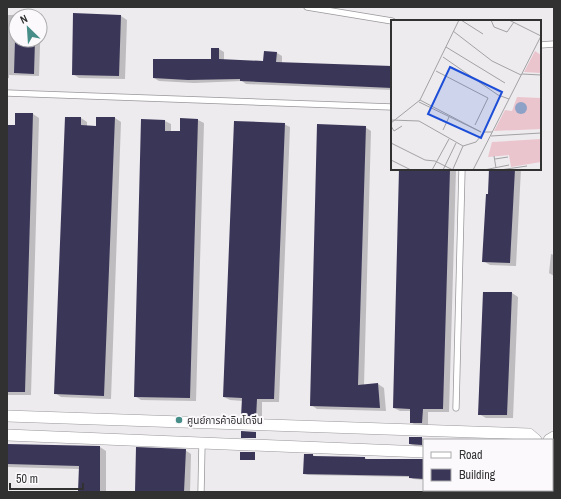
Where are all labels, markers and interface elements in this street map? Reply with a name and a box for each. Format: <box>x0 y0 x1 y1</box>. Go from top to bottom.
north arrow <box>8 8 48 48</box>
text: N <box>18 11 30 27</box>
inset map <box>391 20 541 170</box>
place label: ศูนย์การค้าอินโดจีน <box>187 414 263 427</box>
marker: ศูนย์การค้าอินโดจีน <box>174 415 184 425</box>
legend <box>423 439 553 491</box>
text: Road <box>459 447 483 463</box>
scale bar <box>10 465 83 491</box>
text: Building <box>459 467 496 483</box>
text: 50 m <box>16 471 38 487</box>

